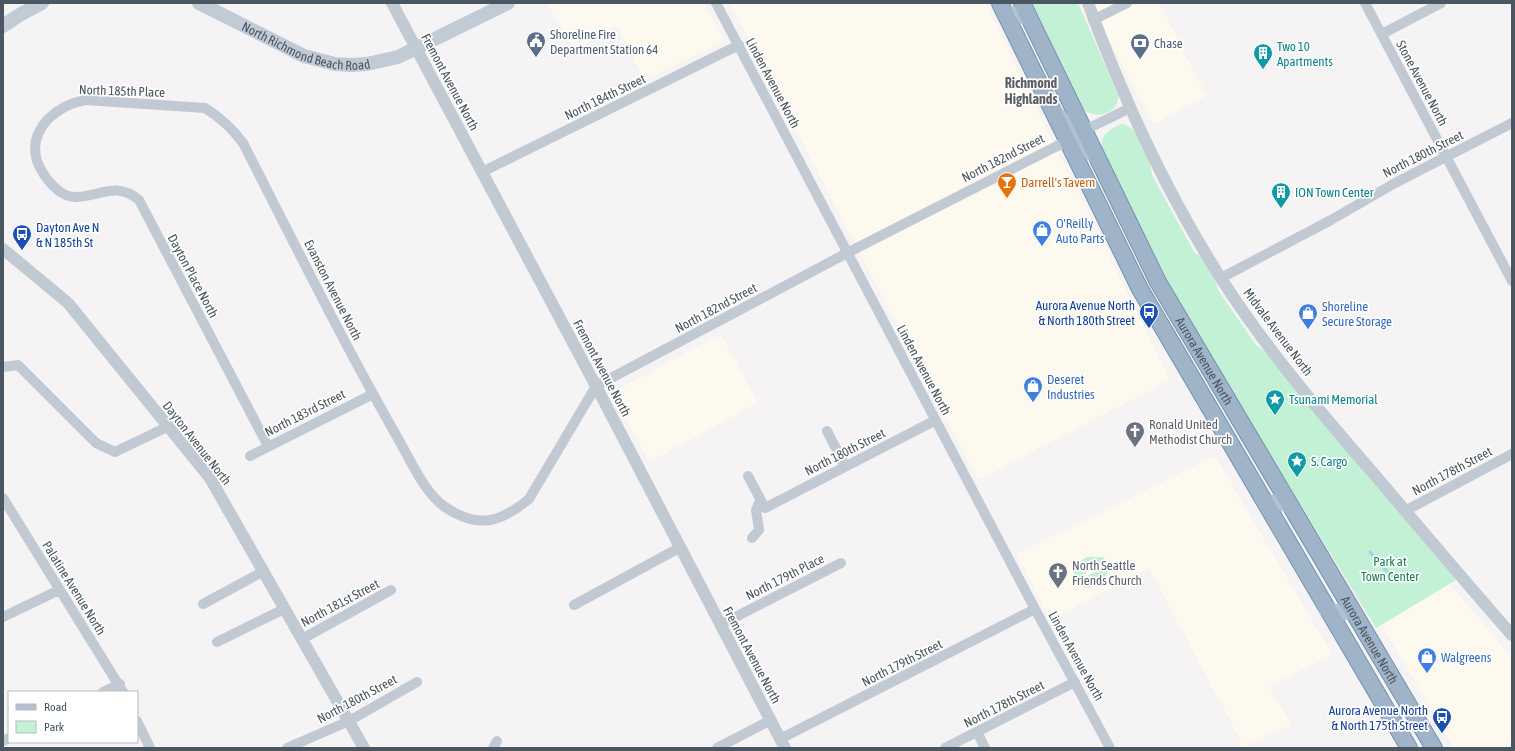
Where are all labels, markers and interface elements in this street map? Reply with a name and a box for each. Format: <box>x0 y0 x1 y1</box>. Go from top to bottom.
street label: North Richmond Beach Road <box>240 18 372 73</box>
place label: Shoreline Fire Department Station 64 <box>550 27 658 57</box>
public building icon: Shoreline Fire Department Station 64 <box>525 30 547 58</box>
street label: Fremont Avenue North <box>418 31 482 133</box>
bank icon: Chase <box>1129 32 1151 60</box>
street label: Linden Avenue North <box>743 35 803 131</box>
place label: Chase <box>1154 36 1183 51</box>
street label: Stone Avenue North <box>1393 38 1451 128</box>
place label: Two 10 Apartments <box>1277 39 1333 69</box>
building icon: Two 10 Apartments <box>1252 42 1274 70</box>
street label: North 184th Street <box>562 71 648 123</box>
district label: Richmond Highlands <box>1005 75 1057 107</box>
street label: North 185th Place <box>79 82 165 100</box>
street label: North 180th Street <box>1380 127 1466 181</box>
street label: North 182nd Street <box>959 131 1047 185</box>
bar icon: Darrell's Tavern <box>996 171 1018 199</box>
place label: Darrell's Tavern <box>1021 175 1095 190</box>
building icon: ION Town Center <box>1270 181 1292 209</box>
place label: ION Town Center <box>1295 185 1374 200</box>
place label: O'Reilly Auto Parts <box>1056 216 1105 246</box>
shop icon: O'Reilly Auto Parts <box>1031 219 1053 247</box>
place label: Dayton Ave N & N 185th St <box>36 220 99 250</box>
bus stop icon: Dayton Ave N & N 185th St <box>11 223 33 251</box>
street label: Dayton Place North <box>165 232 221 320</box>
street label: Evanston Avenue North <box>301 237 365 343</box>
street label: North 182nd Street <box>673 280 760 336</box>
street label: Midvale Avenue North <box>1240 285 1316 379</box>
place label: Aurora Avenue North & North 180th Street <box>1036 298 1135 328</box>
place label: Shoreline Secure Storage <box>1322 299 1392 329</box>
bus stop icon: Aurora Avenue North & North 180th Street <box>1138 301 1160 329</box>
shop icon: Shoreline Secure Storage <box>1297 302 1319 330</box>
street label: Aurora Avenue North <box>1173 314 1236 407</box>
street label: Fremont Avenue North <box>570 317 634 419</box>
street label: Linden Avenue North <box>894 322 954 418</box>
place label: Deseret Industries <box>1047 372 1095 402</box>
shop icon: Deseret Industries <box>1022 375 1044 403</box>
street label: North 183rd Street <box>262 386 348 440</box>
place icon: Tsunami Memorial <box>1264 388 1286 416</box>
place label: Tsunami Memorial <box>1289 392 1378 407</box>
street label: Dayton Avenue North <box>160 398 234 488</box>
place label: Ronald United Methodist Church <box>1149 417 1232 447</box>
church icon: Ronald United Methodist Church <box>1124 420 1146 448</box>
street label: North 180th Street <box>802 425 888 479</box>
street label: North 178th Street <box>1410 444 1495 498</box>
place icon: S. Cargo <box>1286 450 1308 478</box>
place label: S. Cargo <box>1311 454 1347 469</box>
street label: Palatine Avenue North <box>39 538 109 638</box>
street label: North 179th Place <box>743 551 827 603</box>
park label: Park at Town Center <box>1361 554 1419 584</box>
place label: North Seattle Friends Church <box>1072 558 1142 588</box>
church icon: North Seattle Friends Church <box>1047 561 1069 589</box>
street label: North 181st Street <box>298 576 382 630</box>
street label: Aurora Avenue North <box>1338 593 1402 686</box>
street label: Fremont Avenue North <box>720 604 784 706</box>
street label: Linden Avenue North <box>1045 609 1107 703</box>
street label: North 179th Street <box>859 636 945 690</box>
shop icon: Walgreens <box>1416 646 1438 674</box>
place label: Walgreens <box>1441 650 1492 665</box>
street label: North 180th Street <box>315 672 400 726</box>
street label: North 178th Street <box>961 677 1047 731</box>
legend <box>8 691 138 743</box>
text: Road <box>44 700 67 714</box>
place label: Aurora Avenue North & North 175th Street <box>1329 703 1428 733</box>
bus stop icon: Aurora Avenue North & North 175th Street <box>1431 706 1453 734</box>
text: Park <box>44 720 65 734</box>

